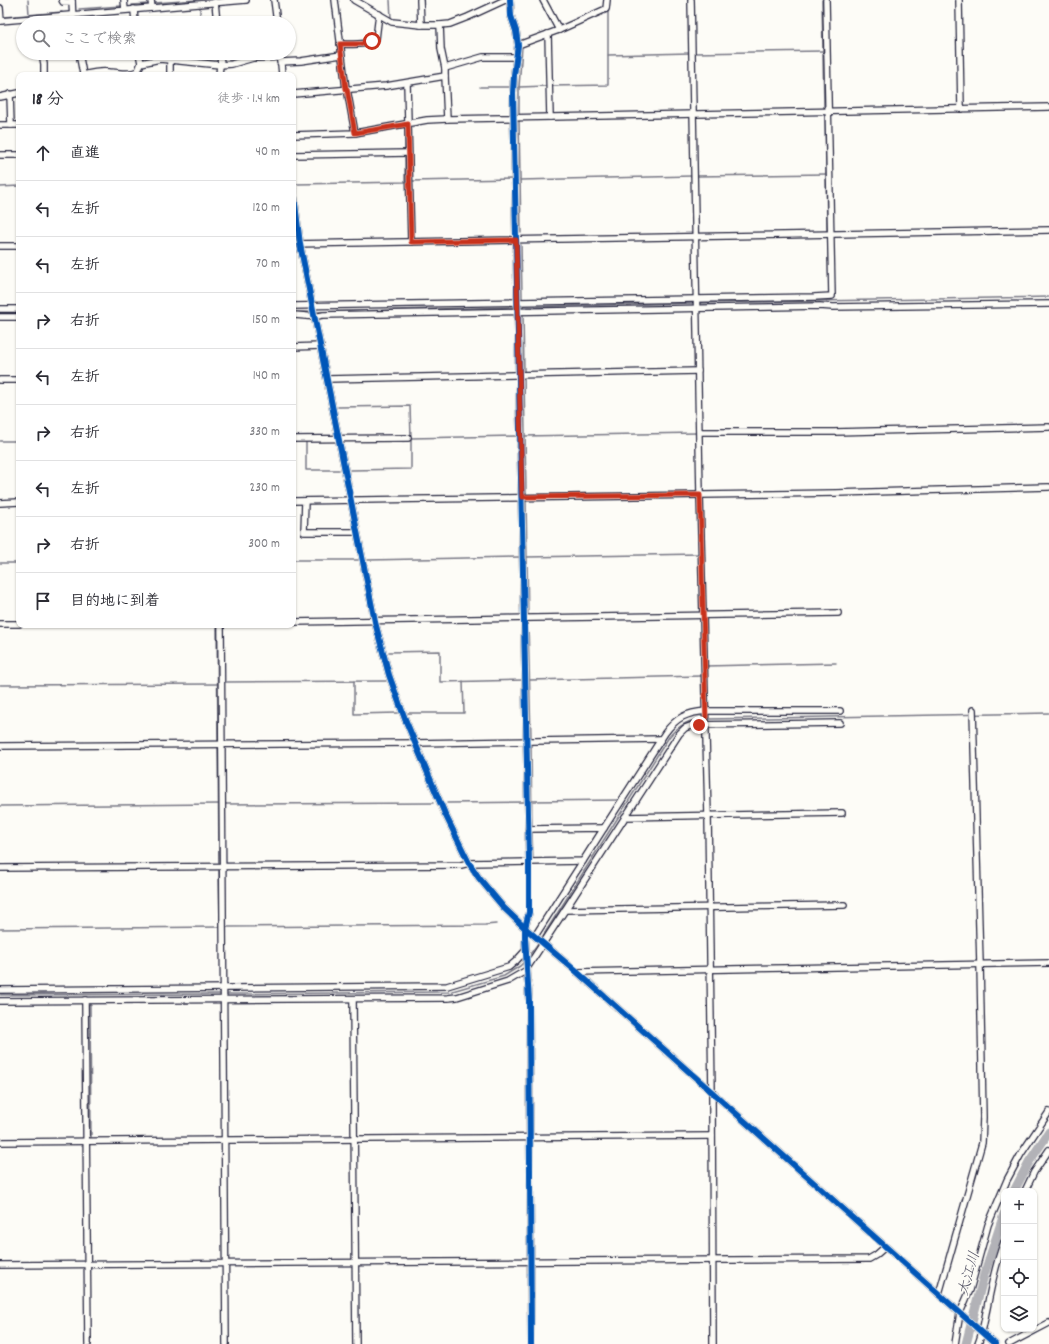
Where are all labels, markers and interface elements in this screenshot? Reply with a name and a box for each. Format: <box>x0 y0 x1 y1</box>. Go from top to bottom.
search box <box>16 16 296 60</box>
icon: search <box>30 27 52 49</box>
text: ここで検索 <box>62 29 137 51</box>
route start <box>363 32 381 50</box>
text: 18 分 <box>32 89 63 113</box>
text: 徒歩 · 1.4 km <box>217 90 280 109</box>
icon: ahead <box>32 142 54 164</box>
text: 直進 <box>70 143 100 165</box>
text: 40 m <box>256 143 280 162</box>
icon: left <box>32 198 54 220</box>
text: 左折 <box>70 199 100 221</box>
text: 120 m <box>252 199 280 218</box>
icon: left <box>32 254 54 276</box>
text: 左折 <box>70 255 100 277</box>
text: 70 m <box>256 255 280 274</box>
icon: right <box>32 310 54 332</box>
text: 右折 <box>70 311 100 333</box>
text: 150 m <box>252 311 280 330</box>
icon: left <box>32 366 54 388</box>
text: 左折 <box>70 367 100 389</box>
text: 140 m <box>253 367 280 386</box>
icon: right <box>32 422 54 444</box>
text: 右折 <box>70 423 100 445</box>
text: 330 m <box>249 423 280 442</box>
icon: left <box>32 478 54 500</box>
text: 左折 <box>70 479 100 501</box>
text: 230 m <box>250 479 280 498</box>
icon: right <box>32 534 54 556</box>
text: 右折 <box>70 535 100 557</box>
text: 300 m <box>248 535 280 554</box>
icon: arrive <box>32 590 54 612</box>
text: 目的地に到着 <box>70 591 160 613</box>
route end <box>690 716 708 734</box>
map controls <box>1001 1188 1037 1332</box>
button: + <box>1001 1188 1037 1224</box>
button: − <box>1001 1224 1037 1260</box>
water label: 大江川 <box>953 1249 987 1299</box>
button: locate <box>1001 1260 1037 1296</box>
button: layers <box>1001 1296 1037 1332</box>

